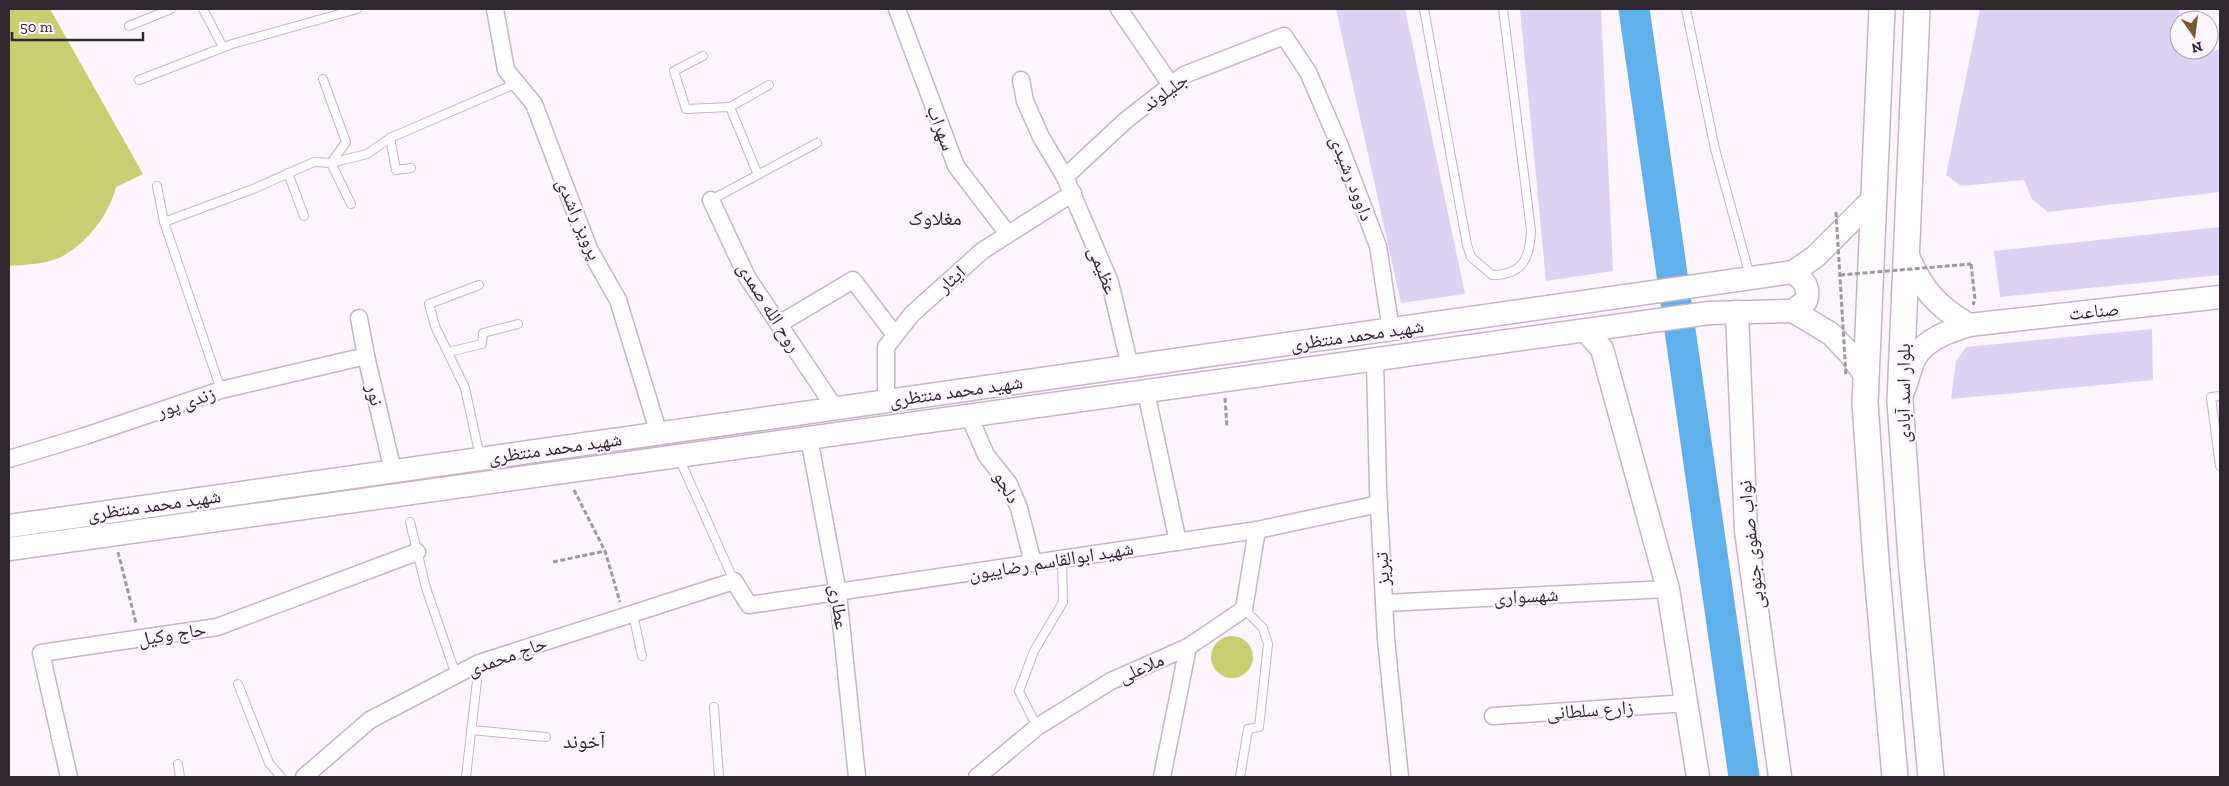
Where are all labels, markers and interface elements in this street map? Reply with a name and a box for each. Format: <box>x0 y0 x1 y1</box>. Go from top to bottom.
scale bar <box>12 10 144 42</box>
north arrow <box>2169 10 2219 60</box>
text: 50 m <box>20 18 53 36</box>
text: N <box>2189 38 2204 57</box>
street label: جلیلوند <box>1137 68 1193 116</box>
street label: سهراب <box>922 102 960 154</box>
street label: داوود رشیدی <box>1325 132 1379 224</box>
street label: پرویز راشدی <box>551 175 607 263</box>
district label: مغلاوک <box>908 206 962 230</box>
street label: عظیمی <box>1083 243 1123 298</box>
street label: روح الله صمدی <box>732 258 806 356</box>
street label: ایثار <box>931 260 970 298</box>
street label: صناعت <box>2068 297 2120 325</box>
street label: شهید محمد منتظری <box>1289 314 1425 356</box>
street label: بلوار اسد آبادی <box>1892 343 1915 443</box>
street label: شهید محمد منتظری <box>888 370 1024 412</box>
street label: زندی پور <box>153 381 218 423</box>
street label: نور <box>361 381 389 408</box>
street label: شهید محمد منتظری <box>487 427 623 469</box>
street label: دلجو <box>989 467 1025 507</box>
street label: نواب صفوی جنوبی <box>1733 479 1769 611</box>
street label: شهید محمد منتظری <box>86 484 222 526</box>
street label: شهید ابوالقاسم رضاییون <box>967 537 1135 586</box>
street label: تبریز <box>1370 551 1394 588</box>
street label: عطاری <box>825 583 853 631</box>
street label: شهسواری <box>1493 583 1559 609</box>
street label: حاج وکیل <box>137 617 207 651</box>
street label: حاج محمدی <box>464 631 550 681</box>
street label: ملاعلی <box>1115 648 1167 688</box>
street label: زارع سلطانی <box>1546 695 1634 725</box>
district label: آخوند <box>563 729 606 753</box>

